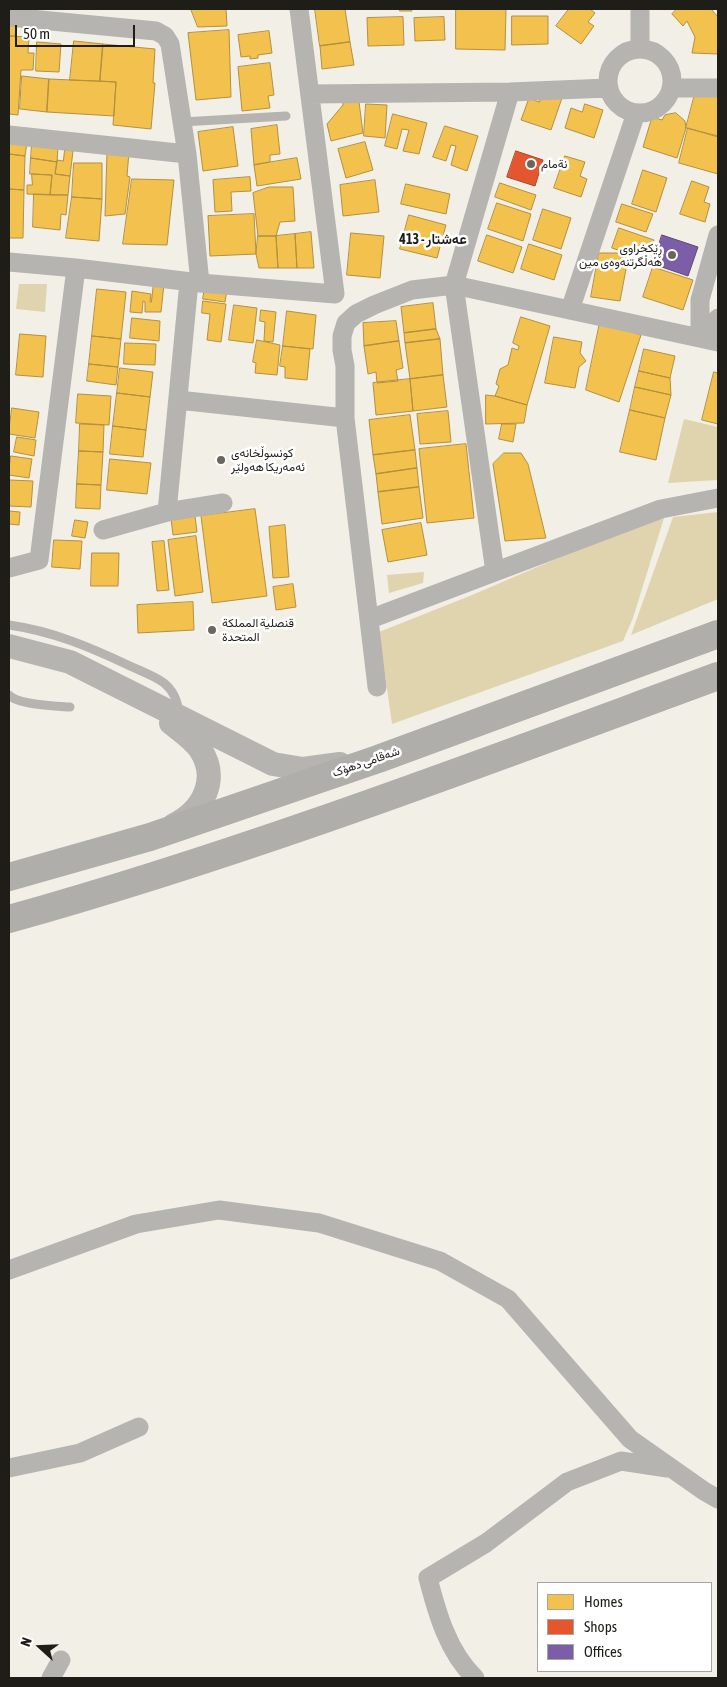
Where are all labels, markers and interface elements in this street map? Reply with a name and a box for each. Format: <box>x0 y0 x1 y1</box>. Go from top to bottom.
scale bar <box>18 15 138 47</box>
text: 50 m <box>23 25 50 42</box>
place label: نةمام <box>541 157 567 171</box>
marker: نةمام <box>525 158 537 170</box>
district label: عه‌شتار - 413 <box>399 232 467 248</box>
place label: ڕێکخراوی هەڵگرتنەوەی مین <box>579 241 662 269</box>
marker: ڕێکخراوی هەڵگرتنەوەی مین <box>666 249 678 261</box>
place label: کونسوڵخانەی ئەمەریکا هەولێر <box>231 446 305 474</box>
marker: کونسوڵخانەی ئەمەریکا هەولێر <box>215 454 227 466</box>
place label: قنصلية المملكة المتحدة <box>222 616 294 644</box>
marker: قنصلية المملكة المتحدة <box>206 624 218 636</box>
street label: شەقامی دهۆک <box>330 744 402 780</box>
legend <box>537 1582 712 1672</box>
text: Homes <box>584 1593 623 1610</box>
text: Shops <box>584 1618 617 1635</box>
north arrow <box>15 1622 65 1672</box>
text: N <box>17 1635 35 1648</box>
text: Offices <box>584 1643 622 1660</box>

